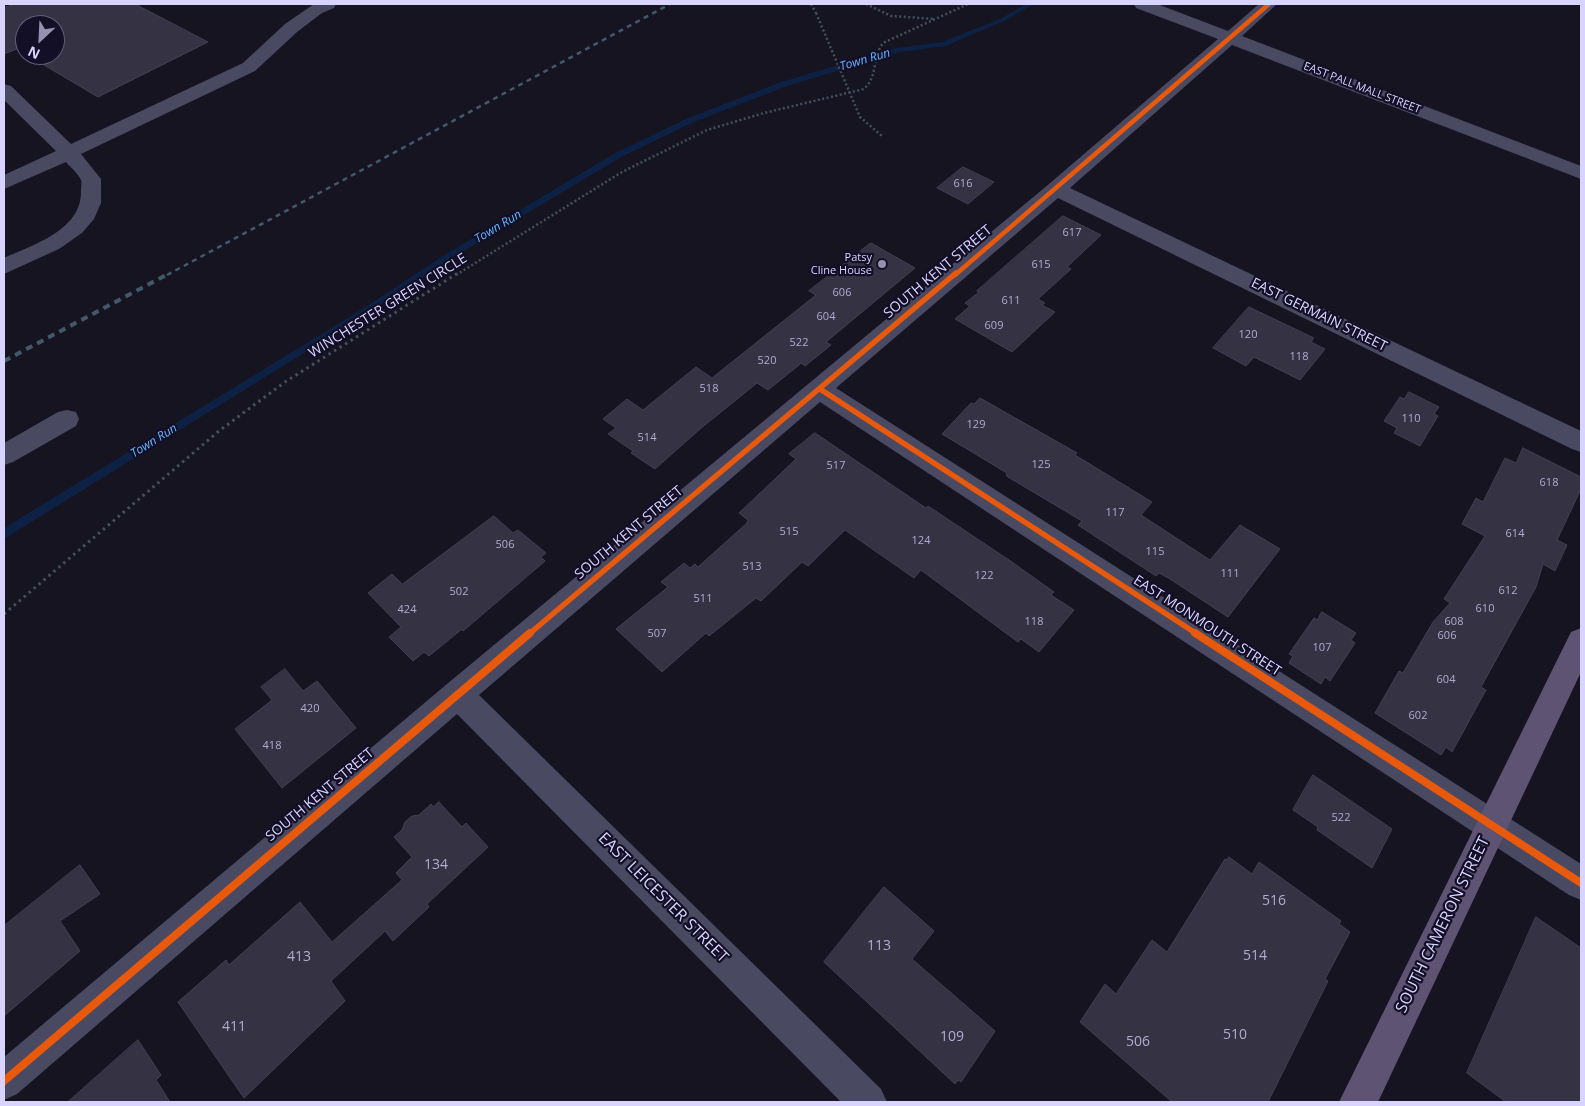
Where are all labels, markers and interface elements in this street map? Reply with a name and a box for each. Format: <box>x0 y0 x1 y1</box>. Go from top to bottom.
north arrow <box>15 15 65 65</box>
text: N <box>25 42 43 64</box>
water label: Town Run <box>838 46 892 74</box>
street label: EAST PALL MALL STREET <box>1302 60 1422 116</box>
house number: 616 <box>954 177 972 191</box>
water label: Town Run <box>472 207 524 247</box>
street label: SOUTH KENT STREET <box>881 222 995 322</box>
house number: 617 <box>1063 226 1081 240</box>
street label: WINCHESTER GREEN CIRCLE <box>306 250 470 362</box>
place label: Patsy Cline House <box>811 251 872 277</box>
marker: Patsy Cline House <box>876 258 888 270</box>
house number: 615 <box>1032 258 1050 272</box>
street label: EAST GERMAIN STREET <box>1248 275 1390 355</box>
house number: 606 <box>833 286 851 300</box>
house number: 611 <box>1002 294 1020 308</box>
house number: 604 <box>817 310 835 324</box>
house number: 609 <box>985 319 1003 333</box>
house number: 120 <box>1239 328 1257 342</box>
house number: 522 <box>790 336 808 350</box>
house number: 118 <box>1290 350 1308 364</box>
house number: 520 <box>758 354 776 368</box>
house number: 518 <box>700 382 718 396</box>
house number: 110 <box>1402 412 1420 426</box>
house number: 129 <box>967 418 985 432</box>
water label: Town Run <box>128 421 180 461</box>
house number: 514 <box>638 431 656 445</box>
house number: 125 <box>1032 458 1050 472</box>
house number: 517 <box>827 459 845 473</box>
house number: 618 <box>1540 476 1558 490</box>
street label: SOUTH KENT STREET <box>572 483 686 583</box>
house number: 117 <box>1106 506 1124 520</box>
house number: 515 <box>780 525 798 539</box>
house number: 614 <box>1506 527 1524 541</box>
house number: 124 <box>912 534 930 548</box>
house number: 506 <box>496 538 514 552</box>
house number: 115 <box>1146 545 1164 559</box>
house number: 513 <box>743 560 761 574</box>
house number: 111 <box>1221 567 1239 581</box>
house number: 122 <box>975 569 993 583</box>
street label: EAST MONMOUTH STREET <box>1130 572 1284 680</box>
house number: 612 <box>1499 584 1517 598</box>
house number: 502 <box>450 585 468 599</box>
house number: 511 <box>694 592 712 606</box>
house number: 610 <box>1476 602 1494 616</box>
house number: 424 <box>398 603 416 617</box>
house number: 118 <box>1025 615 1043 629</box>
house number: 608 <box>1445 615 1463 629</box>
house number: 507 <box>648 627 666 641</box>
house number: 606 <box>1438 629 1456 643</box>
house number: 107 <box>1313 641 1331 655</box>
house number: 604 <box>1437 673 1455 687</box>
house number: 420 <box>301 702 319 716</box>
house number: 602 <box>1409 709 1427 723</box>
house number: 418 <box>263 739 281 753</box>
street label: SOUTH KENT STREET <box>263 745 377 845</box>
house number: 522 <box>1332 811 1350 825</box>
street label: EAST LEICESTER STREET <box>594 829 732 967</box>
street label: SOUTH CAMERON STREET <box>1392 834 1494 1016</box>
house number: 134 <box>424 857 448 873</box>
house number: 516 <box>1262 893 1286 909</box>
house number: 113 <box>867 938 891 954</box>
house number: 514 <box>1243 948 1267 964</box>
house number: 413 <box>287 949 311 965</box>
house number: 411 <box>222 1019 246 1035</box>
house number: 510 <box>1223 1027 1247 1043</box>
house number: 109 <box>940 1029 964 1045</box>
house number: 506 <box>1126 1034 1150 1050</box>

